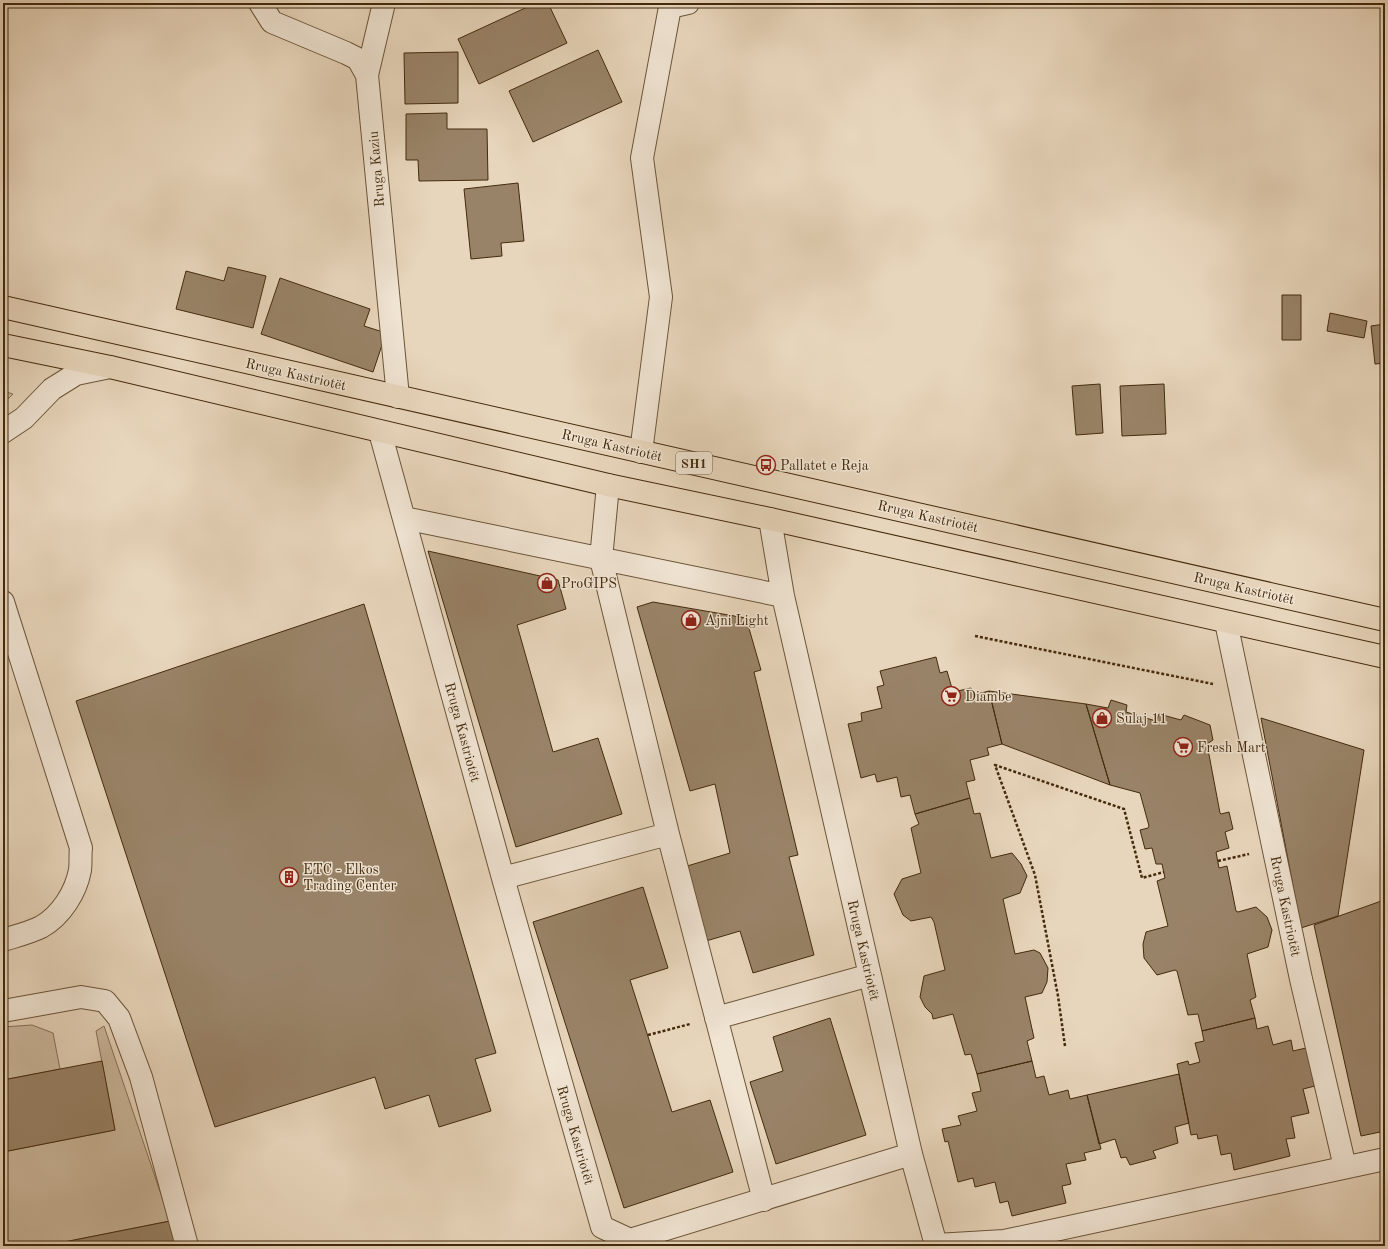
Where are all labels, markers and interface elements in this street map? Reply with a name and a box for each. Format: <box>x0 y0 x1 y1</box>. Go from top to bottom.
street label: Rruga Kaziu <box>367 130 387 208</box>
street label: Rruga Kastriotët <box>244 357 348 393</box>
street label: Rruga Kastriotët <box>560 428 664 464</box>
road number: SH1 <box>676 452 712 474</box>
bus stop icon: Pallatet e Reja <box>755 454 777 476</box>
place label: Pallatet e Reja <box>780 459 869 473</box>
street label: Rruga Kastriotët <box>876 499 980 535</box>
street label: Rruga Kastriotët <box>1192 571 1296 607</box>
shop icon: ProGIPS <box>536 572 558 594</box>
place label: ProGIPS <box>561 577 617 591</box>
shop icon: Ajni Light <box>680 609 702 631</box>
place label: Ajni Light <box>705 614 769 628</box>
street label: Rruga Kastriotët <box>442 681 482 784</box>
supermarket icon: Diambe <box>940 685 962 707</box>
place label: Diambe <box>965 690 1011 704</box>
shop icon: Sulaj 11 <box>1091 707 1113 729</box>
place label: Sulaj 11 <box>1116 712 1168 726</box>
supermarket icon: Fresh Mart <box>1172 736 1194 758</box>
place label: Fresh Mart <box>1197 741 1266 755</box>
street label: Rruga Kastriotët <box>1267 854 1303 958</box>
place label: ETC - Elkos Trading Center <box>303 863 396 893</box>
building icon: ETC - Elkos Trading Center <box>278 866 300 888</box>
street label: Rruga Kastriotët <box>845 899 881 1002</box>
street label: Rruga Kastriotët <box>554 1084 596 1187</box>

